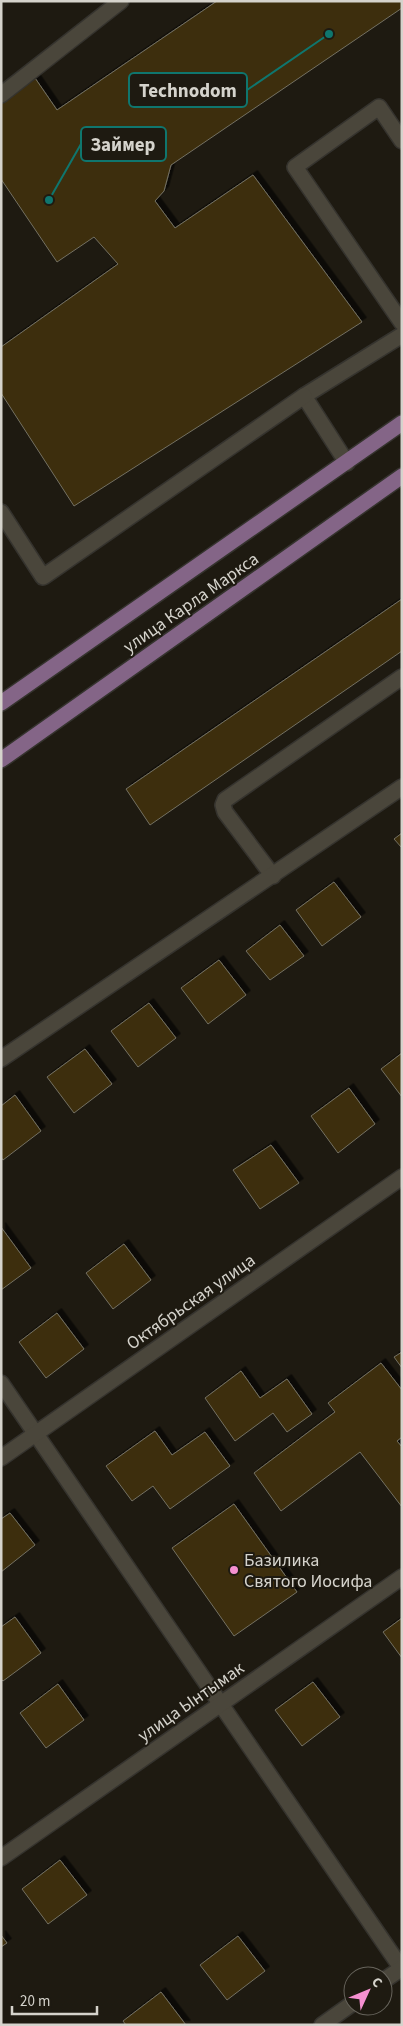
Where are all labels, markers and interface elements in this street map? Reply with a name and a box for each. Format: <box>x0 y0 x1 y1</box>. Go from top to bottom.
callout: Technodom <box>129 73 247 107</box>
text: Technodom <box>139 78 237 105</box>
callout: Займер <box>81 127 166 161</box>
text: Займер <box>91 132 156 159</box>
street label: улица Карла Маркса <box>118 547 264 659</box>
street label: Октябрьская улица <box>122 1248 260 1356</box>
place label: Базилика Святого Иосифа <box>244 1548 372 1594</box>
marker: Базилика Святого Иосифа <box>228 1564 240 1576</box>
street label: улица Ынтымак <box>133 1656 249 1748</box>
north arrow <box>343 1966 393 2016</box>
text: С <box>367 1973 387 1993</box>
scale bar <box>12 1984 98 2016</box>
text: 20 m <box>20 1991 50 2012</box>

